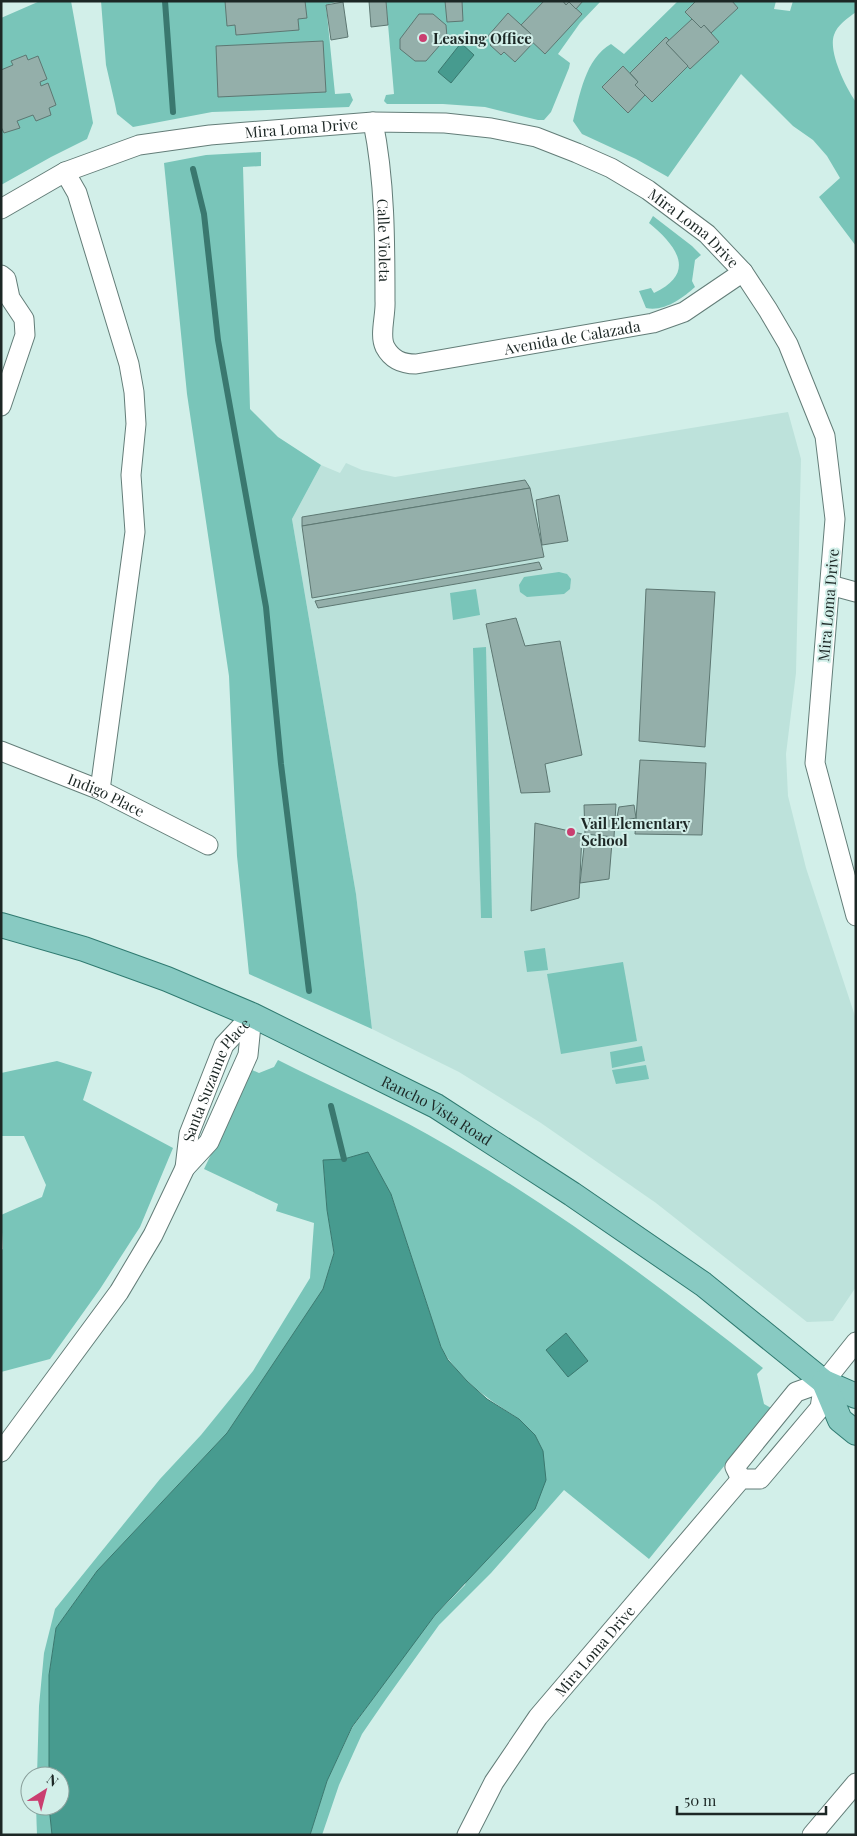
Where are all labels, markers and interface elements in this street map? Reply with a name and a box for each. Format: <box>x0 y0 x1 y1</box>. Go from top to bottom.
place label: Leasing Office <box>433 28 532 48</box>
marker: Leasing Office <box>417 32 429 44</box>
street label: Mira Loma Drive <box>244 113 359 142</box>
street label: Mira Loma Drive <box>644 184 744 272</box>
street label: Calle Violeta <box>373 198 395 282</box>
street label: Avenida de Calazada <box>501 315 642 359</box>
street label: Mira Loma Drive <box>813 548 843 662</box>
street label: Indigo Place <box>65 768 148 821</box>
place label: Vail Elementary School <box>580 813 690 850</box>
marker: Vail Elementary School <box>565 826 577 838</box>
street label: Santa Suzanne Place <box>178 1014 254 1143</box>
street label: Rancho Vista Road <box>378 1071 496 1150</box>
street label: Mira Loma Drive <box>550 1601 639 1700</box>
north arrow <box>20 1766 70 1816</box>
text: N <box>43 1769 63 1791</box>
scale bar <box>677 1784 826 1816</box>
text: 50 m <box>684 1790 717 1810</box>

